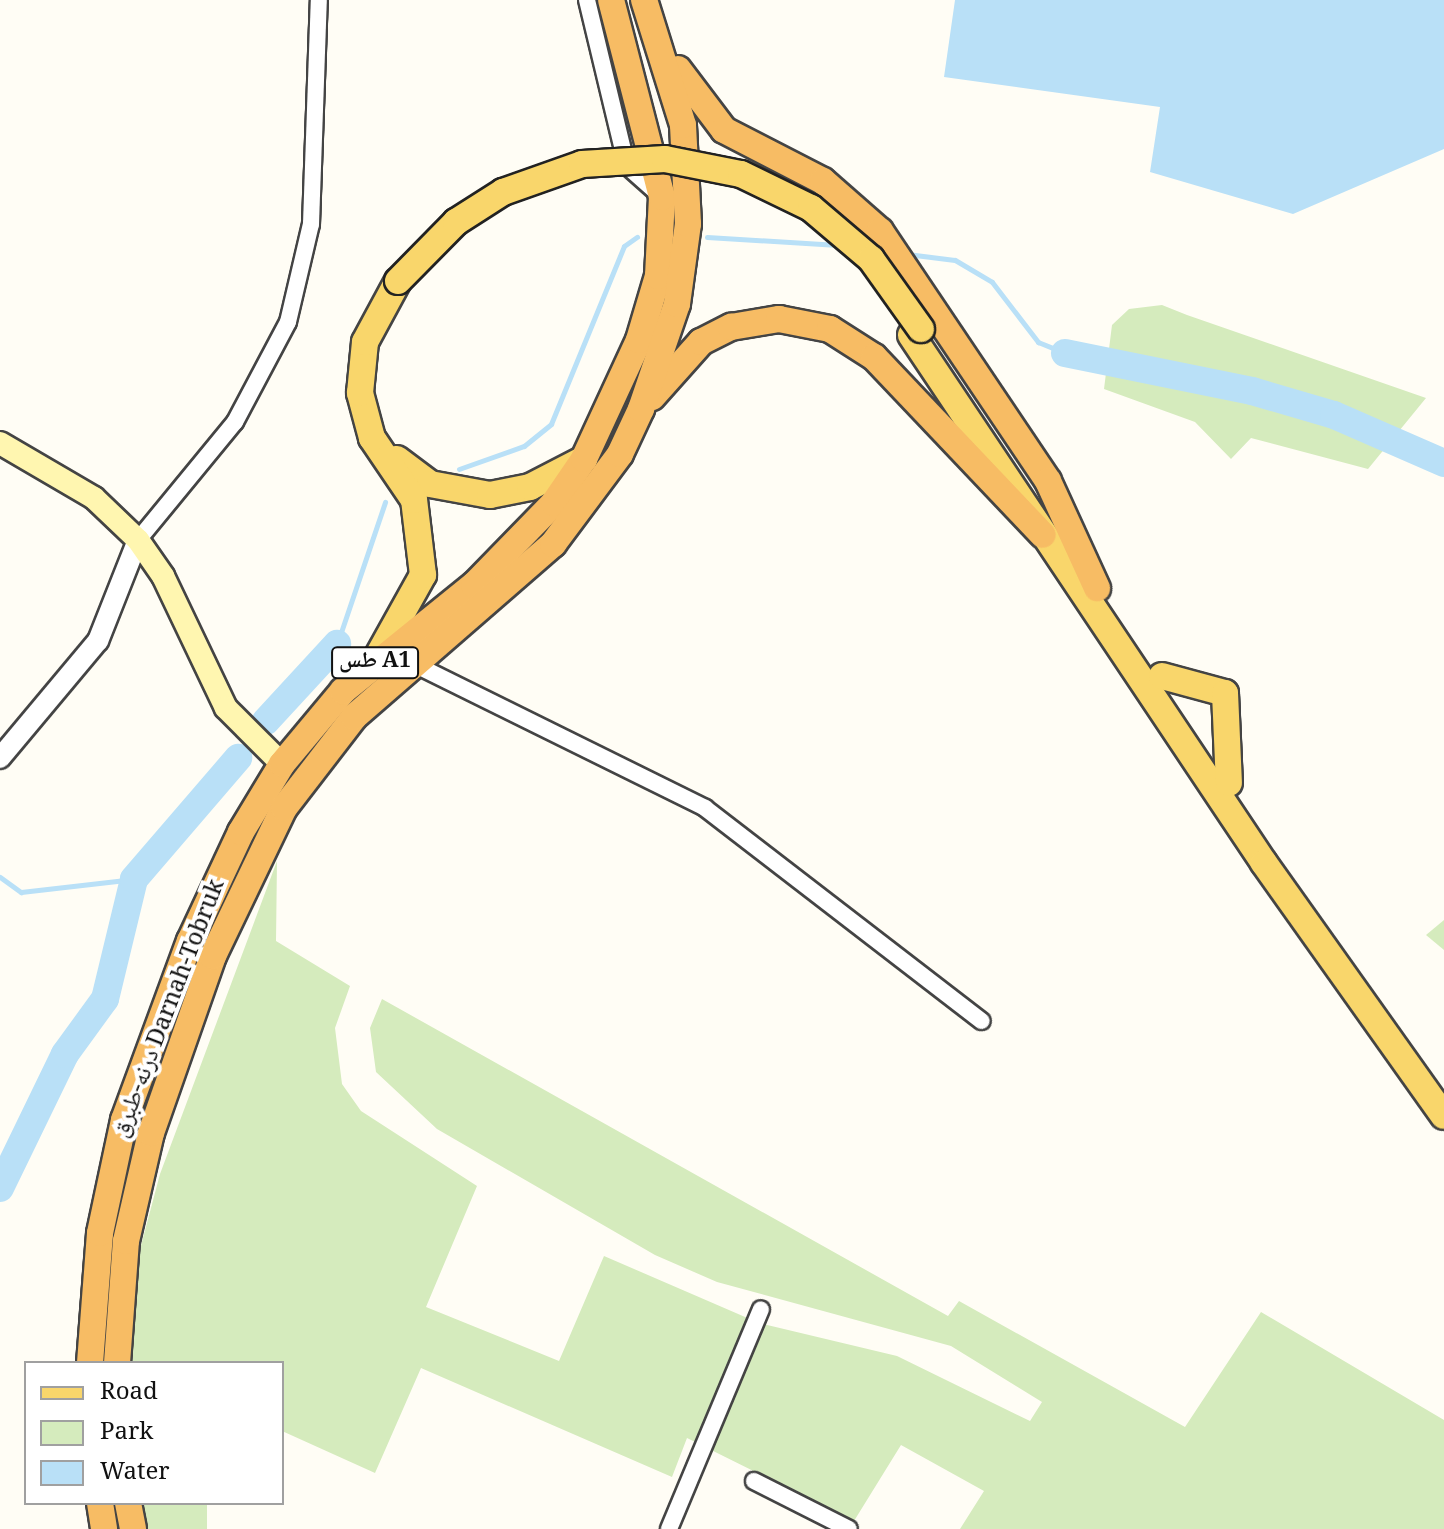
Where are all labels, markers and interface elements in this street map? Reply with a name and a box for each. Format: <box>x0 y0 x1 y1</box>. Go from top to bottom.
road number: طس A1 <box>331 645 419 681</box>
street label: درنه-طبرق Darnah-Tobruk <box>107 876 233 1142</box>
legend <box>24 1361 284 1505</box>
text: Road <box>100 1373 158 1414</box>
text: Park <box>100 1413 153 1454</box>
text: Water <box>100 1453 170 1494</box>

